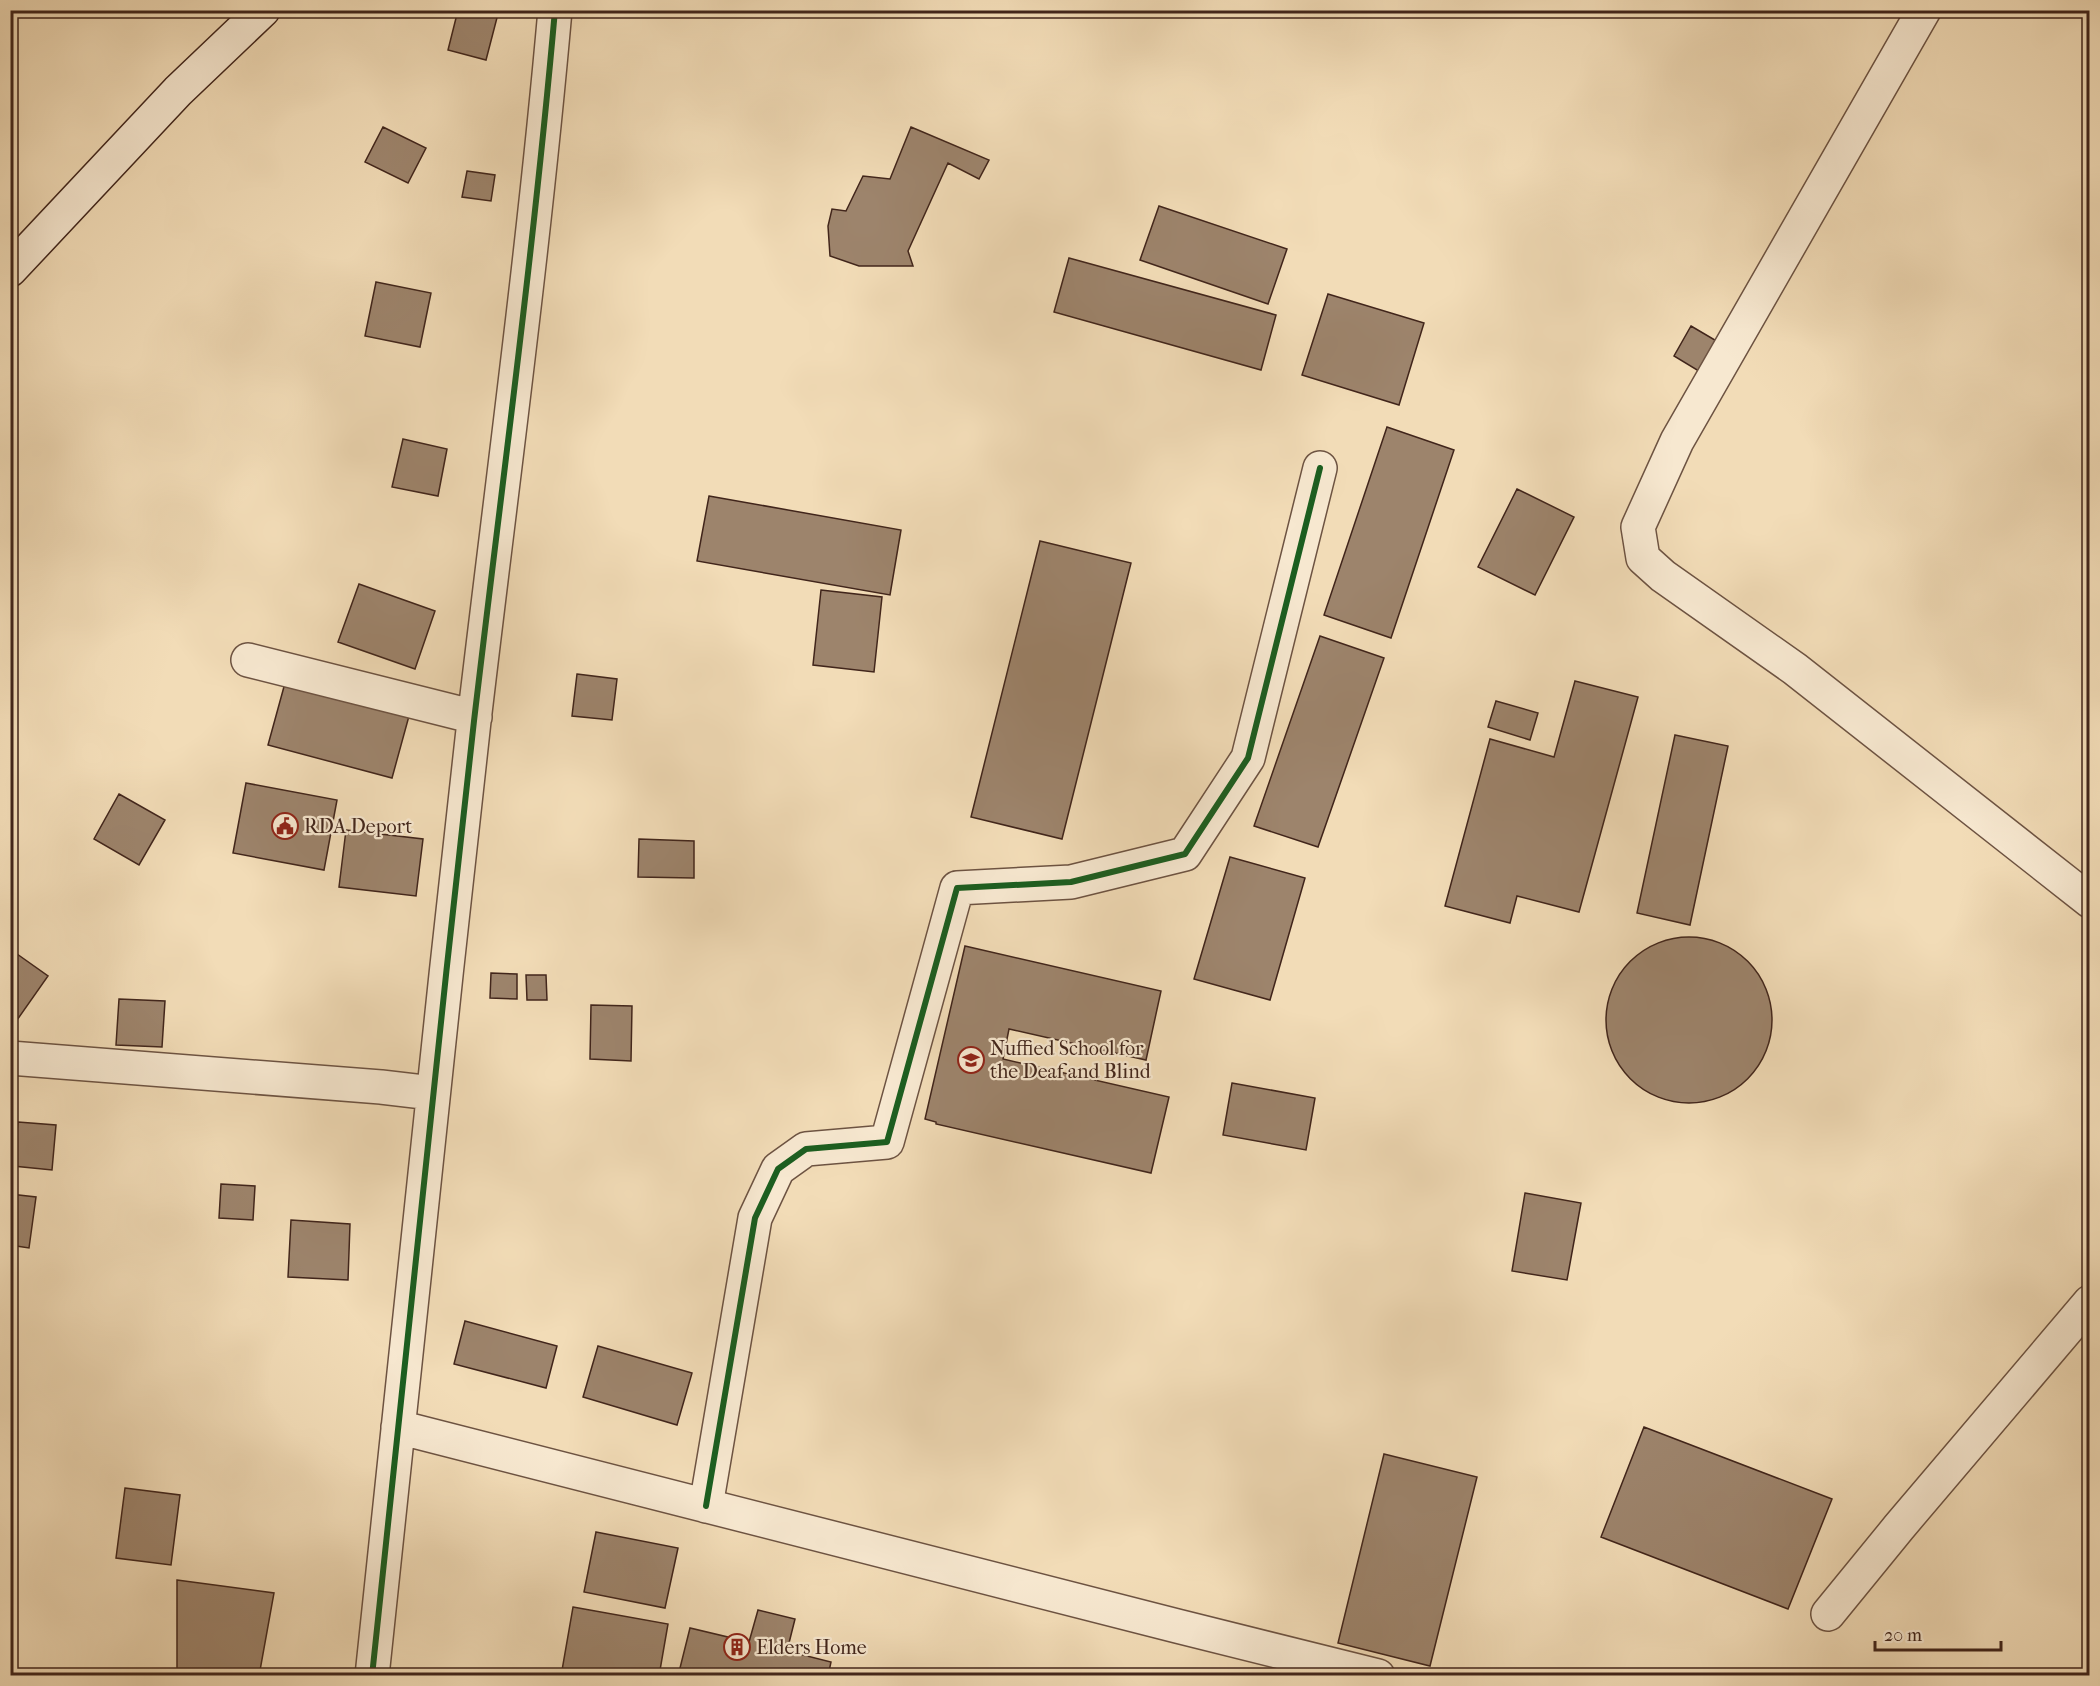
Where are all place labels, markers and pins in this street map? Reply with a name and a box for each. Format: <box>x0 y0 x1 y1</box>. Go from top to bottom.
public building icon: RDA Deport <box>270 811 300 841</box>
place label: RDA Deport <box>304 815 412 838</box>
place label: Nuffied School for the Deaf and Blind <box>990 1037 1152 1083</box>
school or university icon: Nuffied School for the Deaf and Blind <box>956 1045 986 1075</box>
building icon: Elders Home <box>722 1632 752 1662</box>
place label: Elders Home <box>756 1636 867 1659</box>

